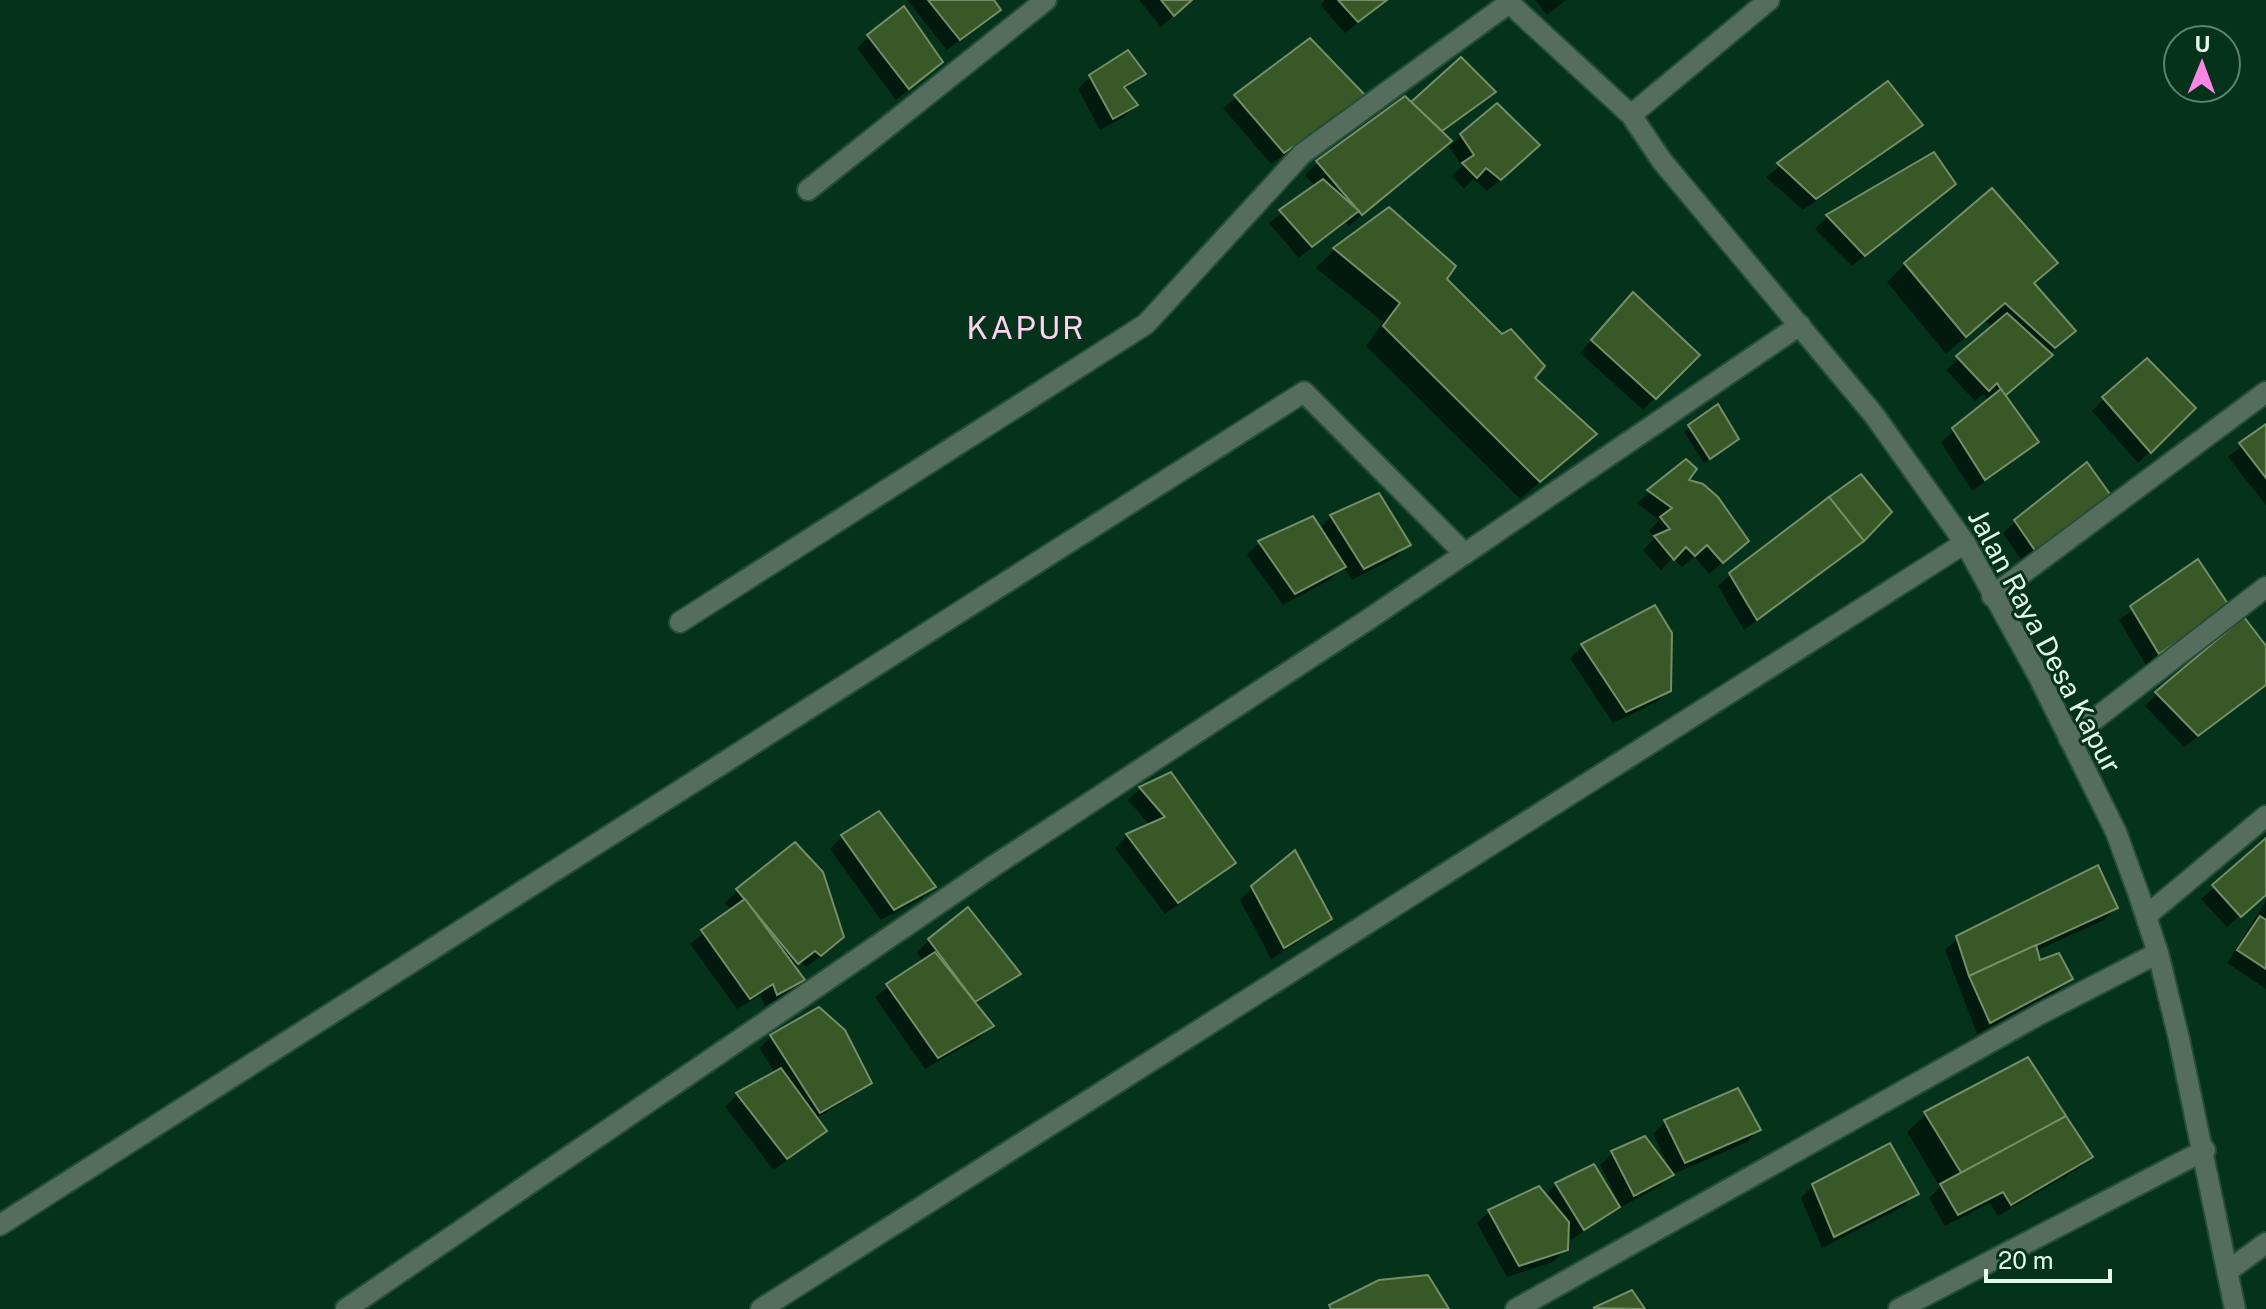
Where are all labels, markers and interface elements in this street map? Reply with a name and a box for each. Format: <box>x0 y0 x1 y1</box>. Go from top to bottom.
north arrow <box>2162 24 2242 104</box>
text: U <box>2194 31 2211 57</box>
district label: KAPUR <box>966 309 1086 346</box>
street label: Jalan Raya Desa Kapur <box>1962 503 2129 778</box>
scale bar <box>1986 1233 2110 1283</box>
text: 20 m <box>1998 1246 2054 1274</box>

